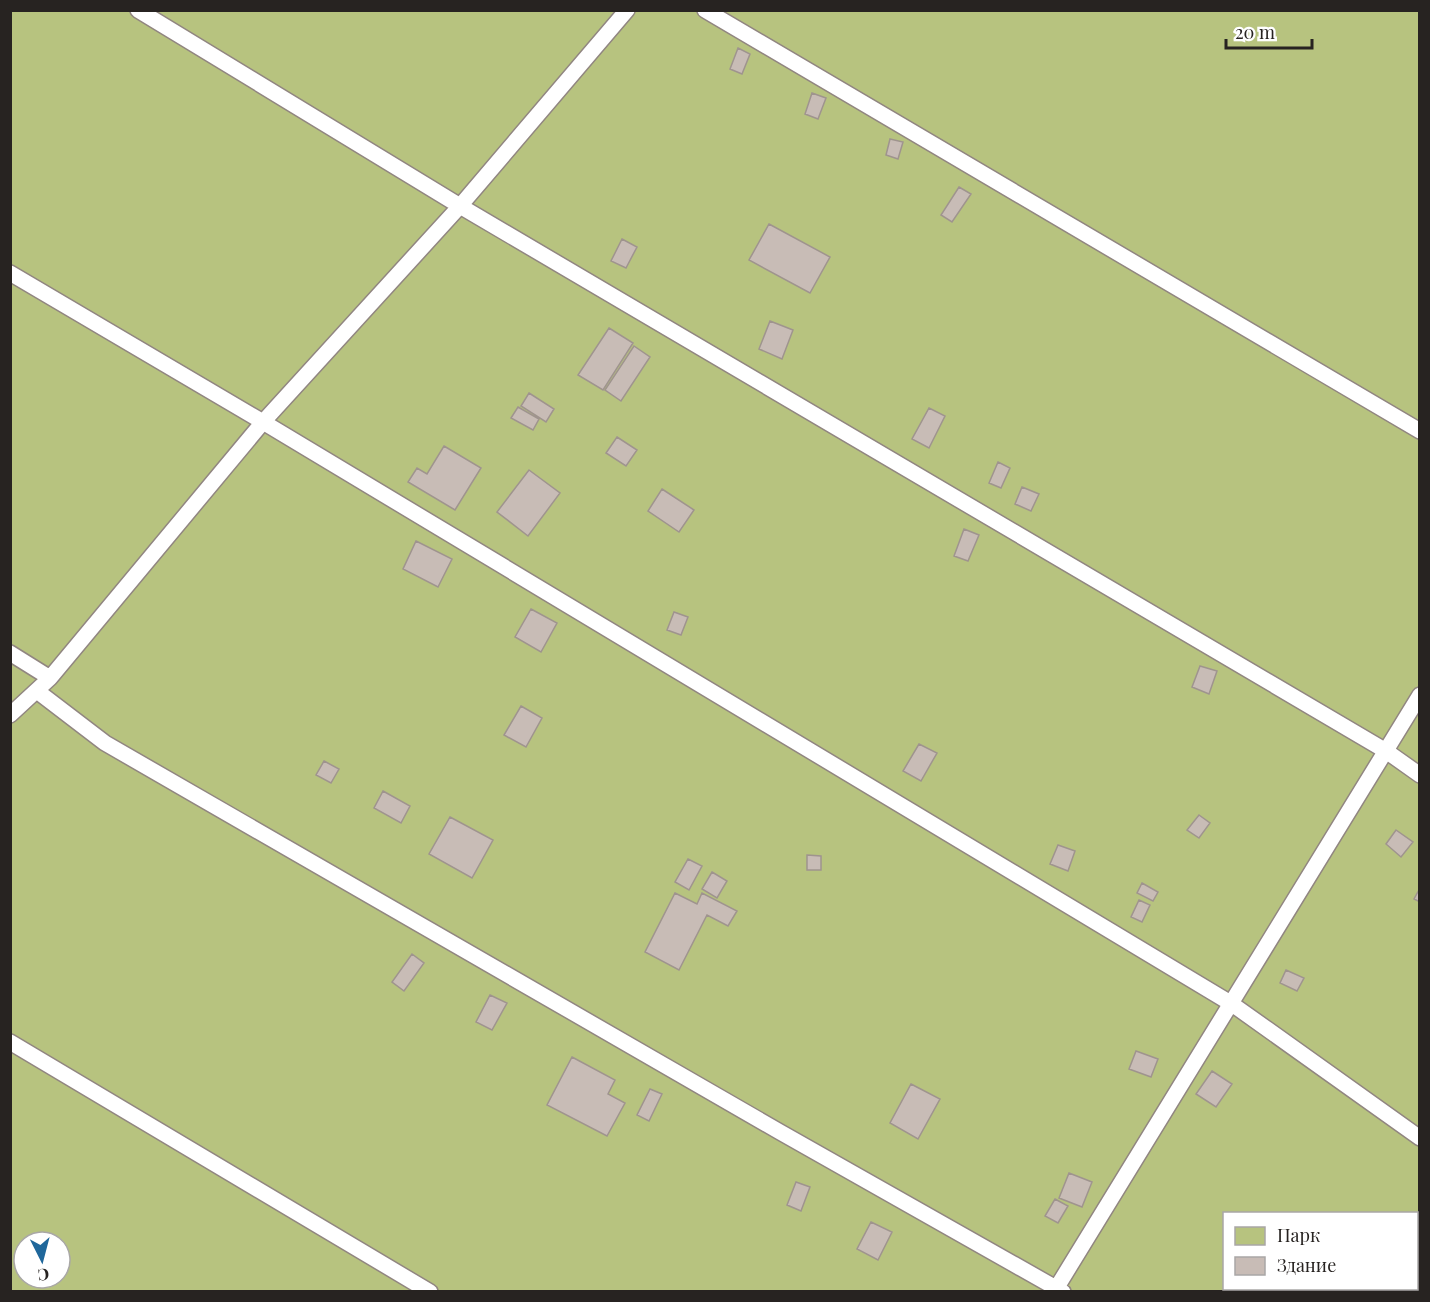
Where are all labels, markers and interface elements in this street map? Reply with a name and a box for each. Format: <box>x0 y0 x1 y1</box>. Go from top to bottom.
scale bar <box>1226 12 1312 50</box>
text: 20 m <box>1235 20 1275 44</box>
legend <box>1223 1212 1418 1290</box>
text: Парк <box>1277 1223 1320 1247</box>
north arrow <box>12 1230 72 1290</box>
text: Здание <box>1277 1253 1336 1277</box>
text: С <box>37 1264 50 1286</box>

